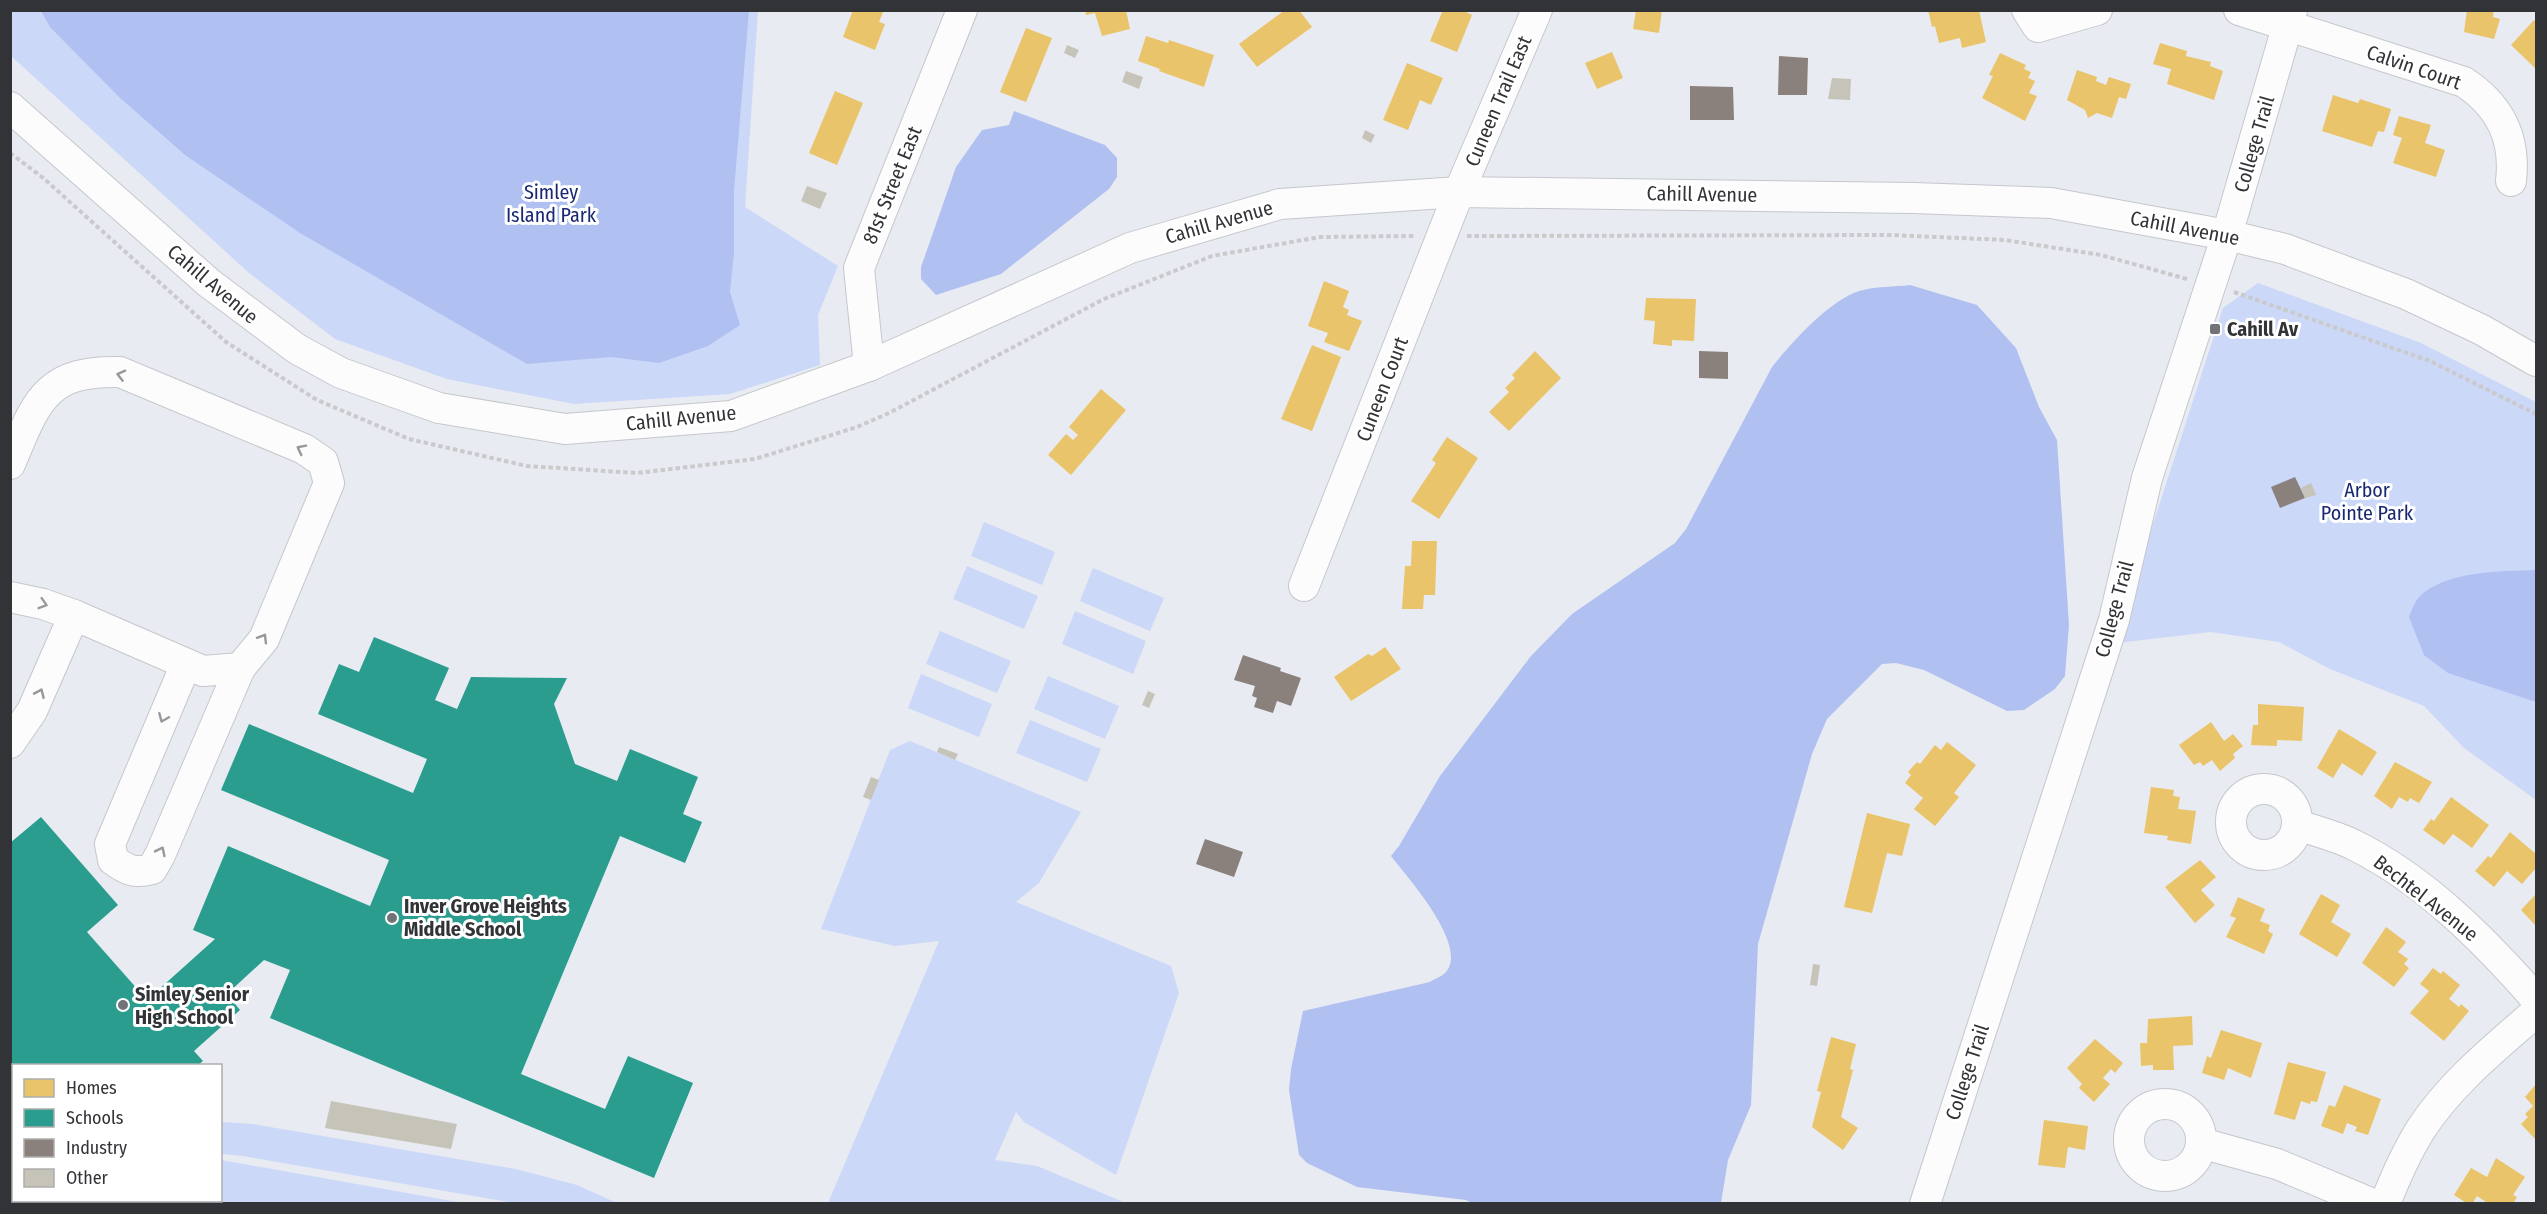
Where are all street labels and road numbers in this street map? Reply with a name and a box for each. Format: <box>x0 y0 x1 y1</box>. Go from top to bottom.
street label: Cuneen Trail East <box>1460 32 1536 170</box>
street label: Calvin Court <box>2364 40 2465 94</box>
street label: College Trail <box>2229 93 2279 195</box>
street label: 81st Street East <box>857 122 927 247</box>
street label: Cahill Avenue <box>1646 181 1758 207</box>
street label: Cahill Avenue <box>1162 195 1276 249</box>
street label: Cahill Avenue <box>2128 206 2242 250</box>
street label: Cahill Avenue <box>163 239 263 329</box>
street label: Cuneen Court <box>1351 333 1413 445</box>
street label: Cahill Avenue <box>625 400 737 436</box>
street label: College Trail <box>2090 558 2138 660</box>
street label: Bechtel Avenue <box>2369 850 2483 946</box>
street label: College Trail <box>1940 1021 1994 1123</box>

